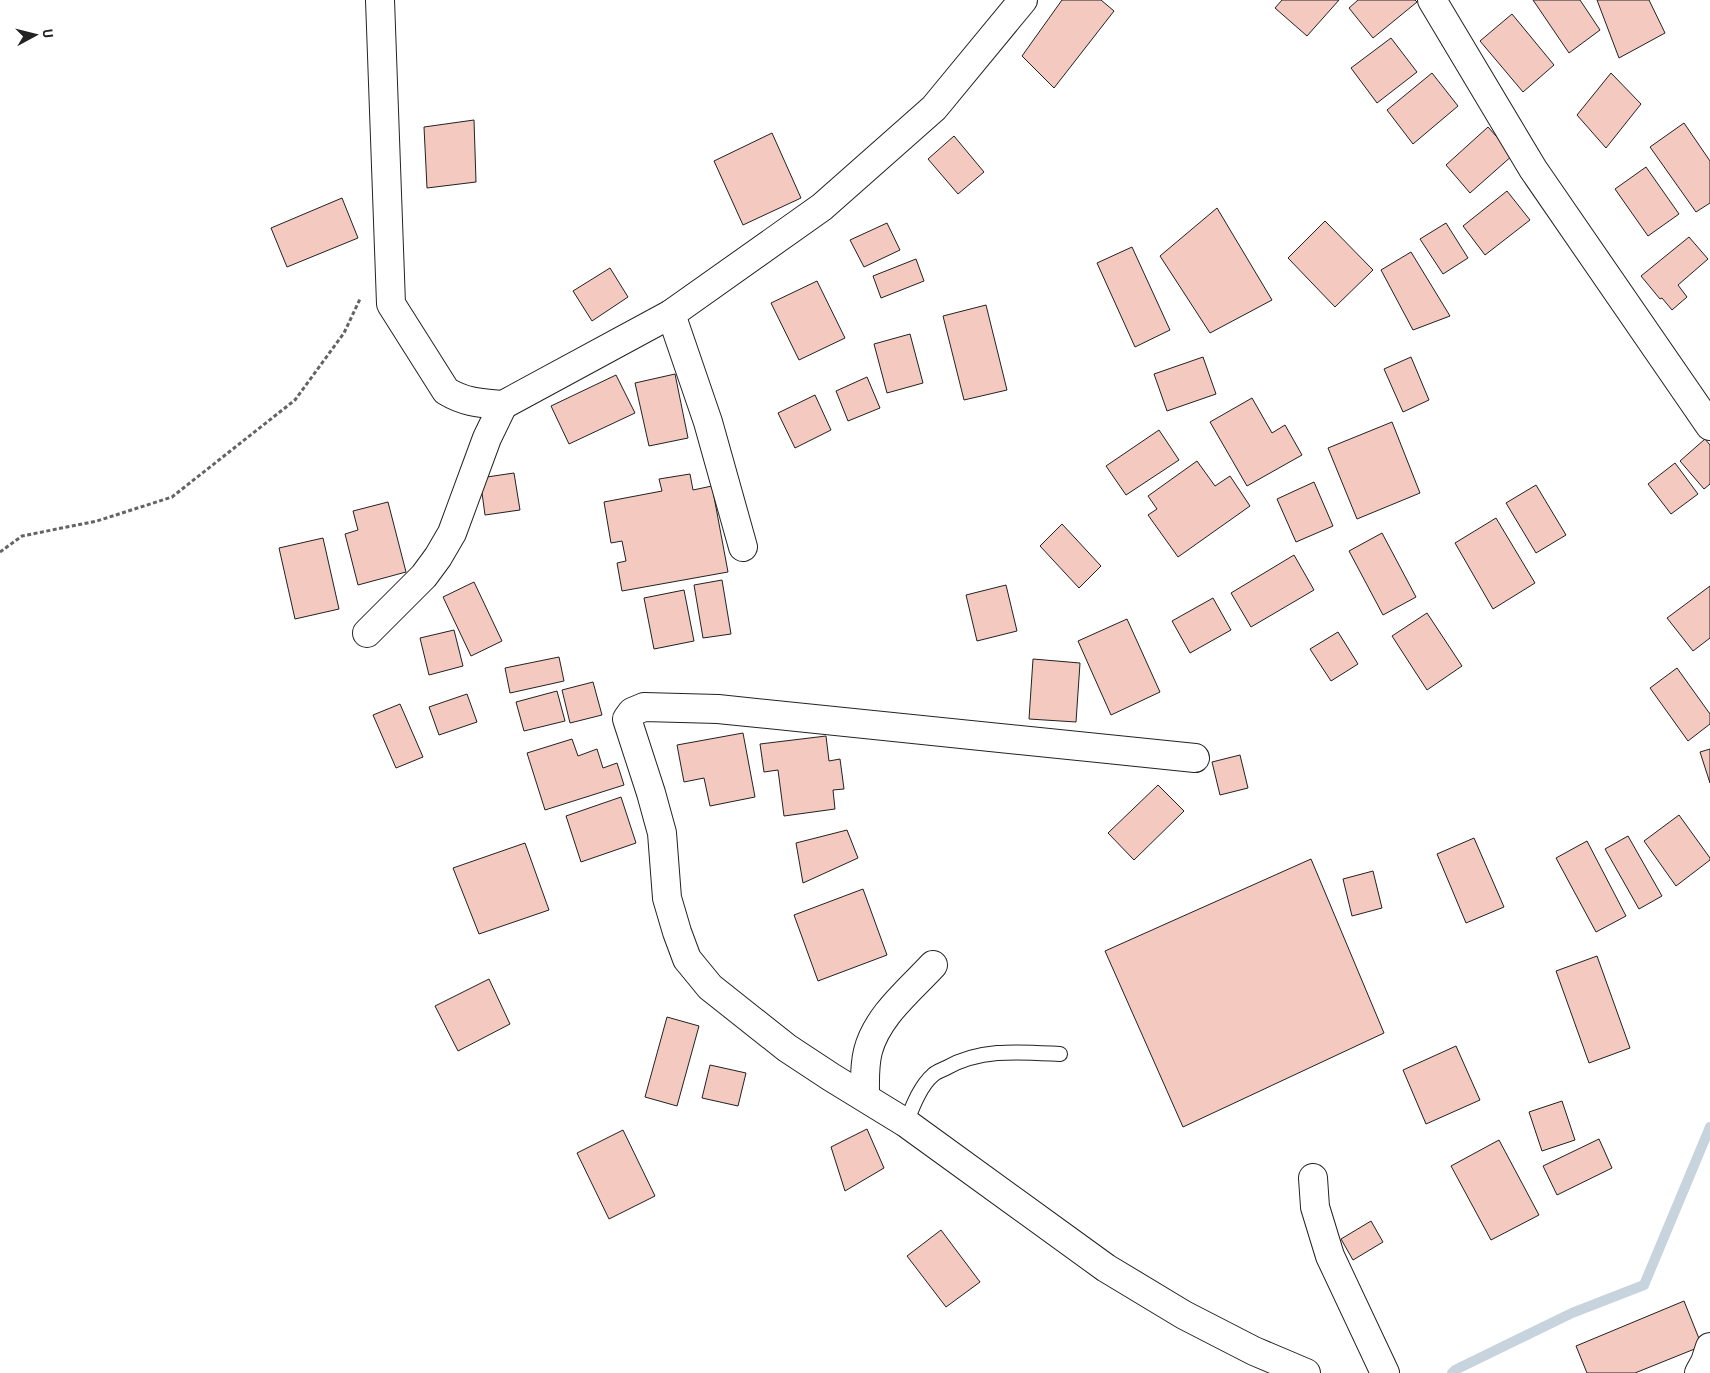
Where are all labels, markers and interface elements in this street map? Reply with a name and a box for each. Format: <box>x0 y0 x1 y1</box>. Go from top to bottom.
north arrow <box>10 10 60 60</box>
text: U <box>39 28 57 39</box>

